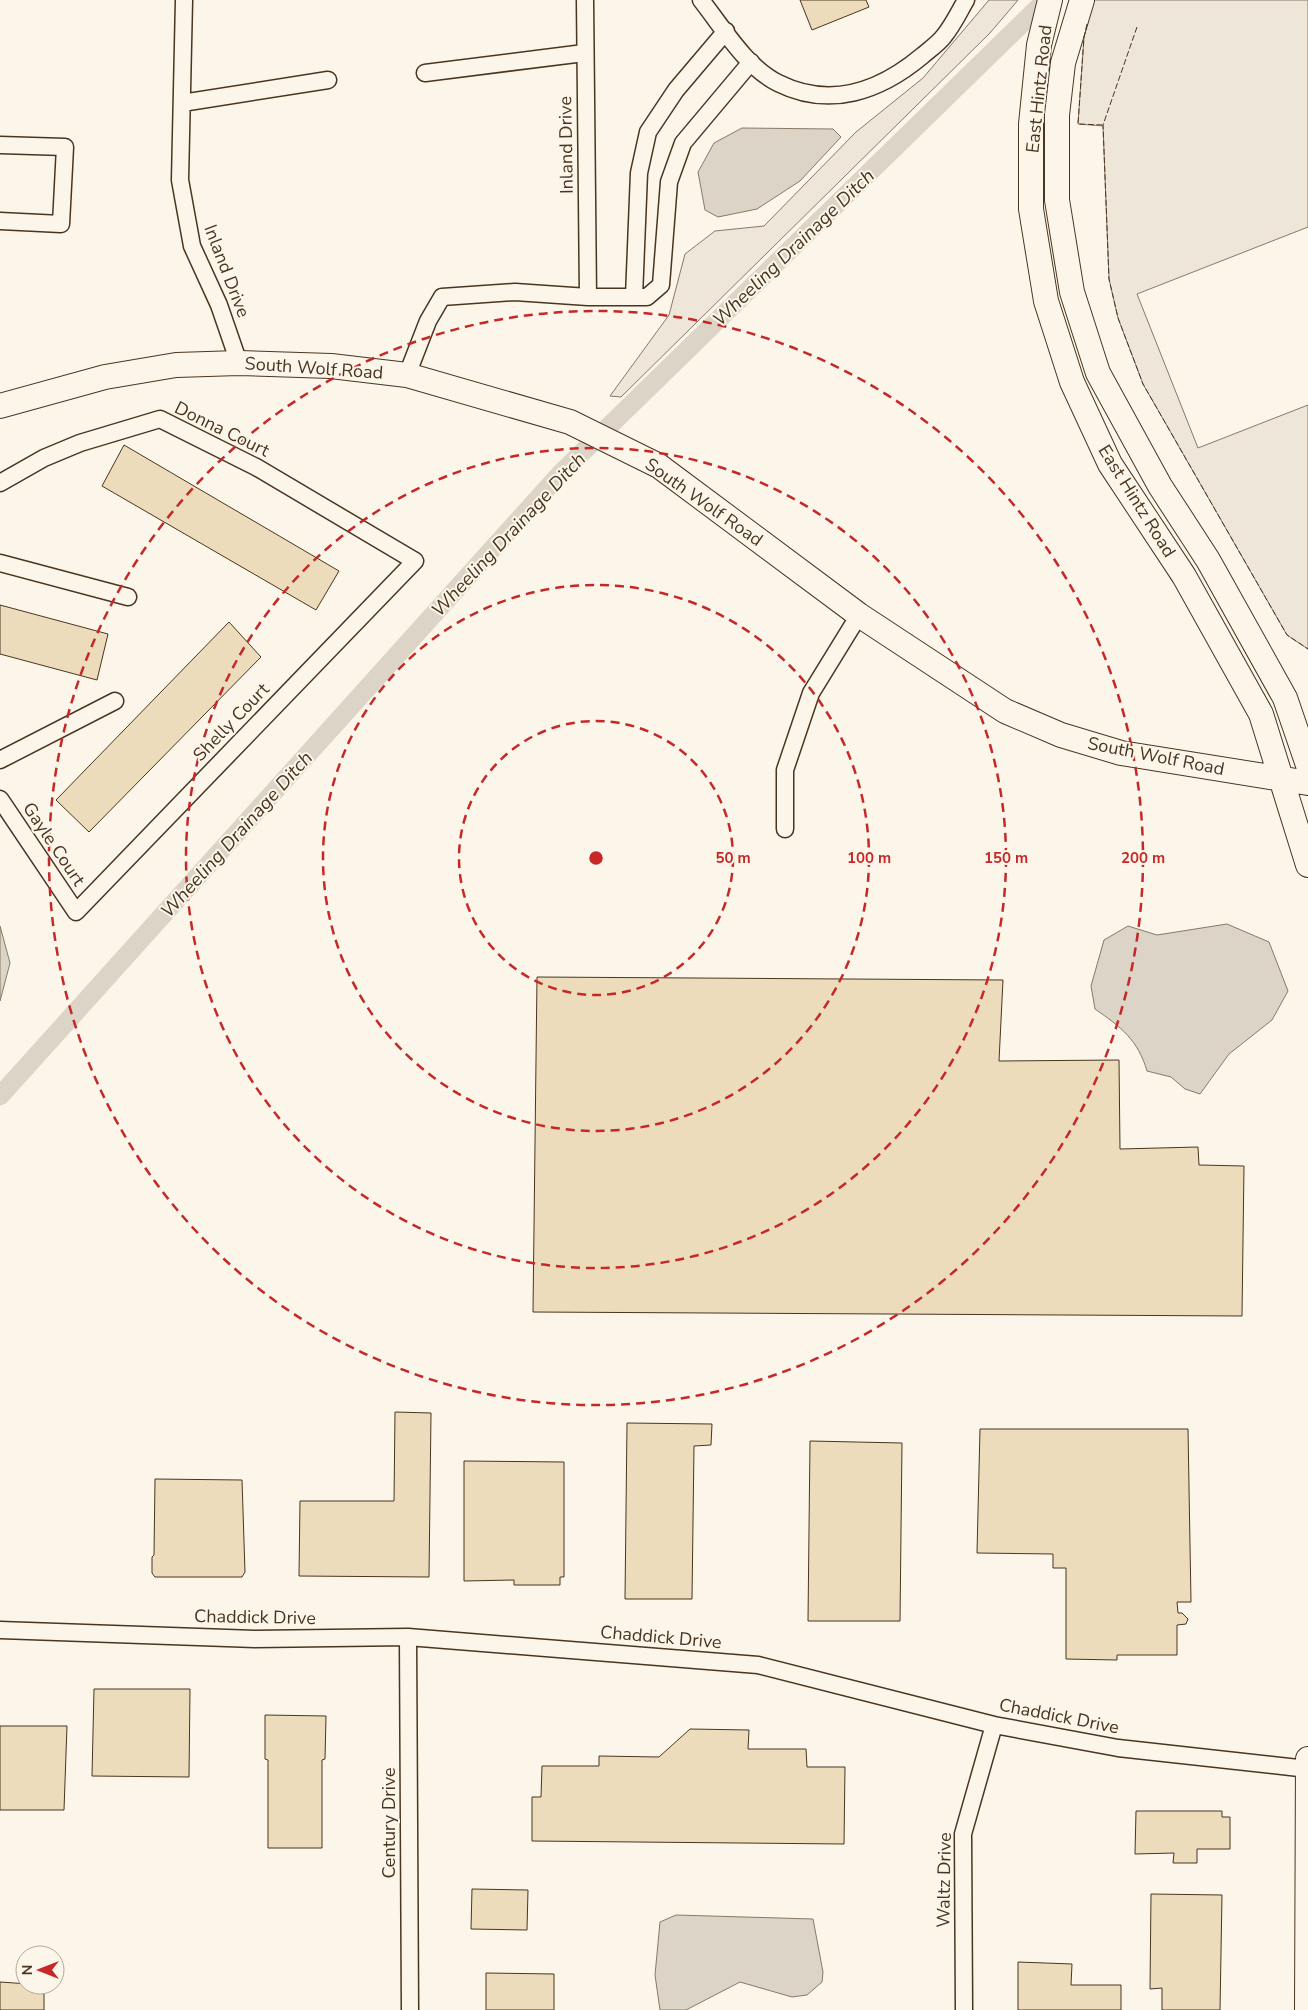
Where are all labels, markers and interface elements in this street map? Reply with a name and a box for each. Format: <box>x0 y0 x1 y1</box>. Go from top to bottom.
street label: East Hintz Road <box>1020 24 1058 154</box>
street label: Inland Drive <box>553 96 579 194</box>
water label: Wheeling Drainage Ditch <box>707 163 880 332</box>
street label: Inland Drive <box>198 221 256 321</box>
street label: South Wolf Road <box>244 351 384 385</box>
street label: Donna Court <box>171 396 274 463</box>
street label: East Hintz Road <box>1093 440 1181 562</box>
water label: Wheeling Drainage Ditch <box>426 447 592 622</box>
street label: South Wolf Road <box>640 452 768 552</box>
street label: Shelly Court <box>188 677 275 766</box>
street label: South Wolf Road <box>1086 731 1226 781</box>
water label: Wheeling Drainage Ditch <box>155 746 319 924</box>
street label: Gayle Court <box>17 797 91 891</box>
text: 50 m <box>715 848 751 868</box>
text: 100 m <box>847 848 891 868</box>
text: 150 m <box>984 848 1028 868</box>
text: 200 m <box>1121 848 1165 868</box>
centre of rings <box>587 849 605 867</box>
street label: Chaddick Drive <box>194 1604 316 1630</box>
street label: Chaddick Drive <box>599 1620 723 1654</box>
street label: Chaddick Drive <box>997 1693 1121 1739</box>
street label: Century Drive <box>377 1767 401 1879</box>
street label: Waltz Drive <box>931 1832 957 1928</box>
north arrow <box>15 1945 65 1995</box>
text: N <box>18 1965 37 1975</box>

